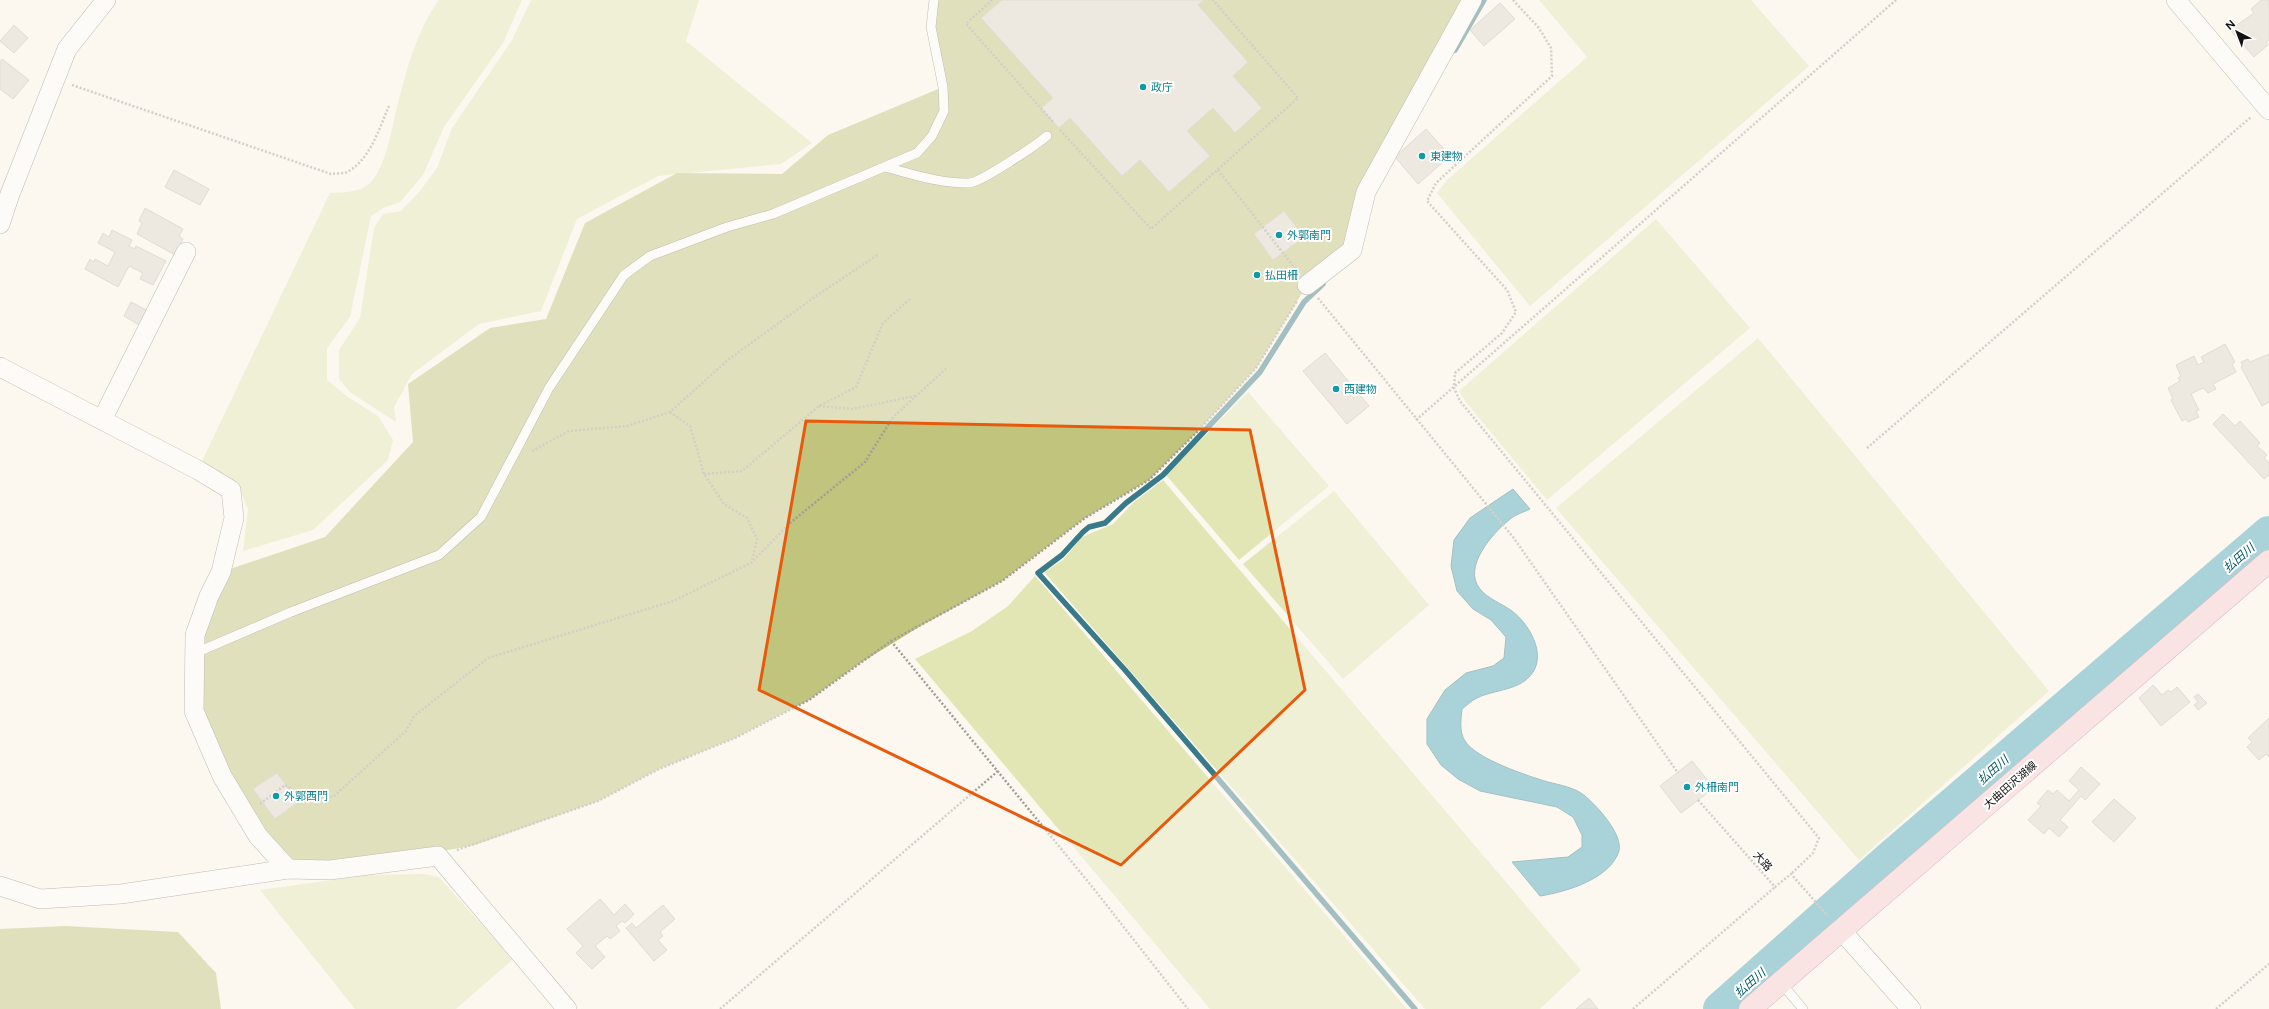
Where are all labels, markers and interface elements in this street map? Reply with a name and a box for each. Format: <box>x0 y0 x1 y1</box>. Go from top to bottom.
north arrow <box>2217 12 2257 52</box>
text: N <box>2223 17 2238 33</box>
place label: 政庁 <box>1151 81 1173 94</box>
marker: 政庁 <box>1138 82 1148 92</box>
place label: 東建物 <box>1430 150 1463 163</box>
marker: 東建物 <box>1417 151 1427 161</box>
place label: 外郭南門 <box>1287 229 1331 242</box>
marker: 外郭南門 <box>1274 230 1284 240</box>
place label: 払田柵 <box>1265 269 1298 282</box>
marker: 払田柵 <box>1252 270 1262 280</box>
place label: 西建物 <box>1344 383 1377 396</box>
marker: 西建物 <box>1331 384 1341 394</box>
water label: 払田川 <box>2221 540 2259 575</box>
water label: 払田川 <box>1975 752 2013 787</box>
street label: 大曲田沢湖線 <box>1981 759 2039 812</box>
place label: 外柵南門 <box>1695 781 1739 794</box>
marker: 外柵南門 <box>1682 782 1692 792</box>
place label: 外郭西門 <box>284 790 328 803</box>
marker: 外郭西門 <box>271 791 281 801</box>
street label: 大路 <box>1751 849 1775 874</box>
water label: 払田川 <box>1732 965 1770 1000</box>

